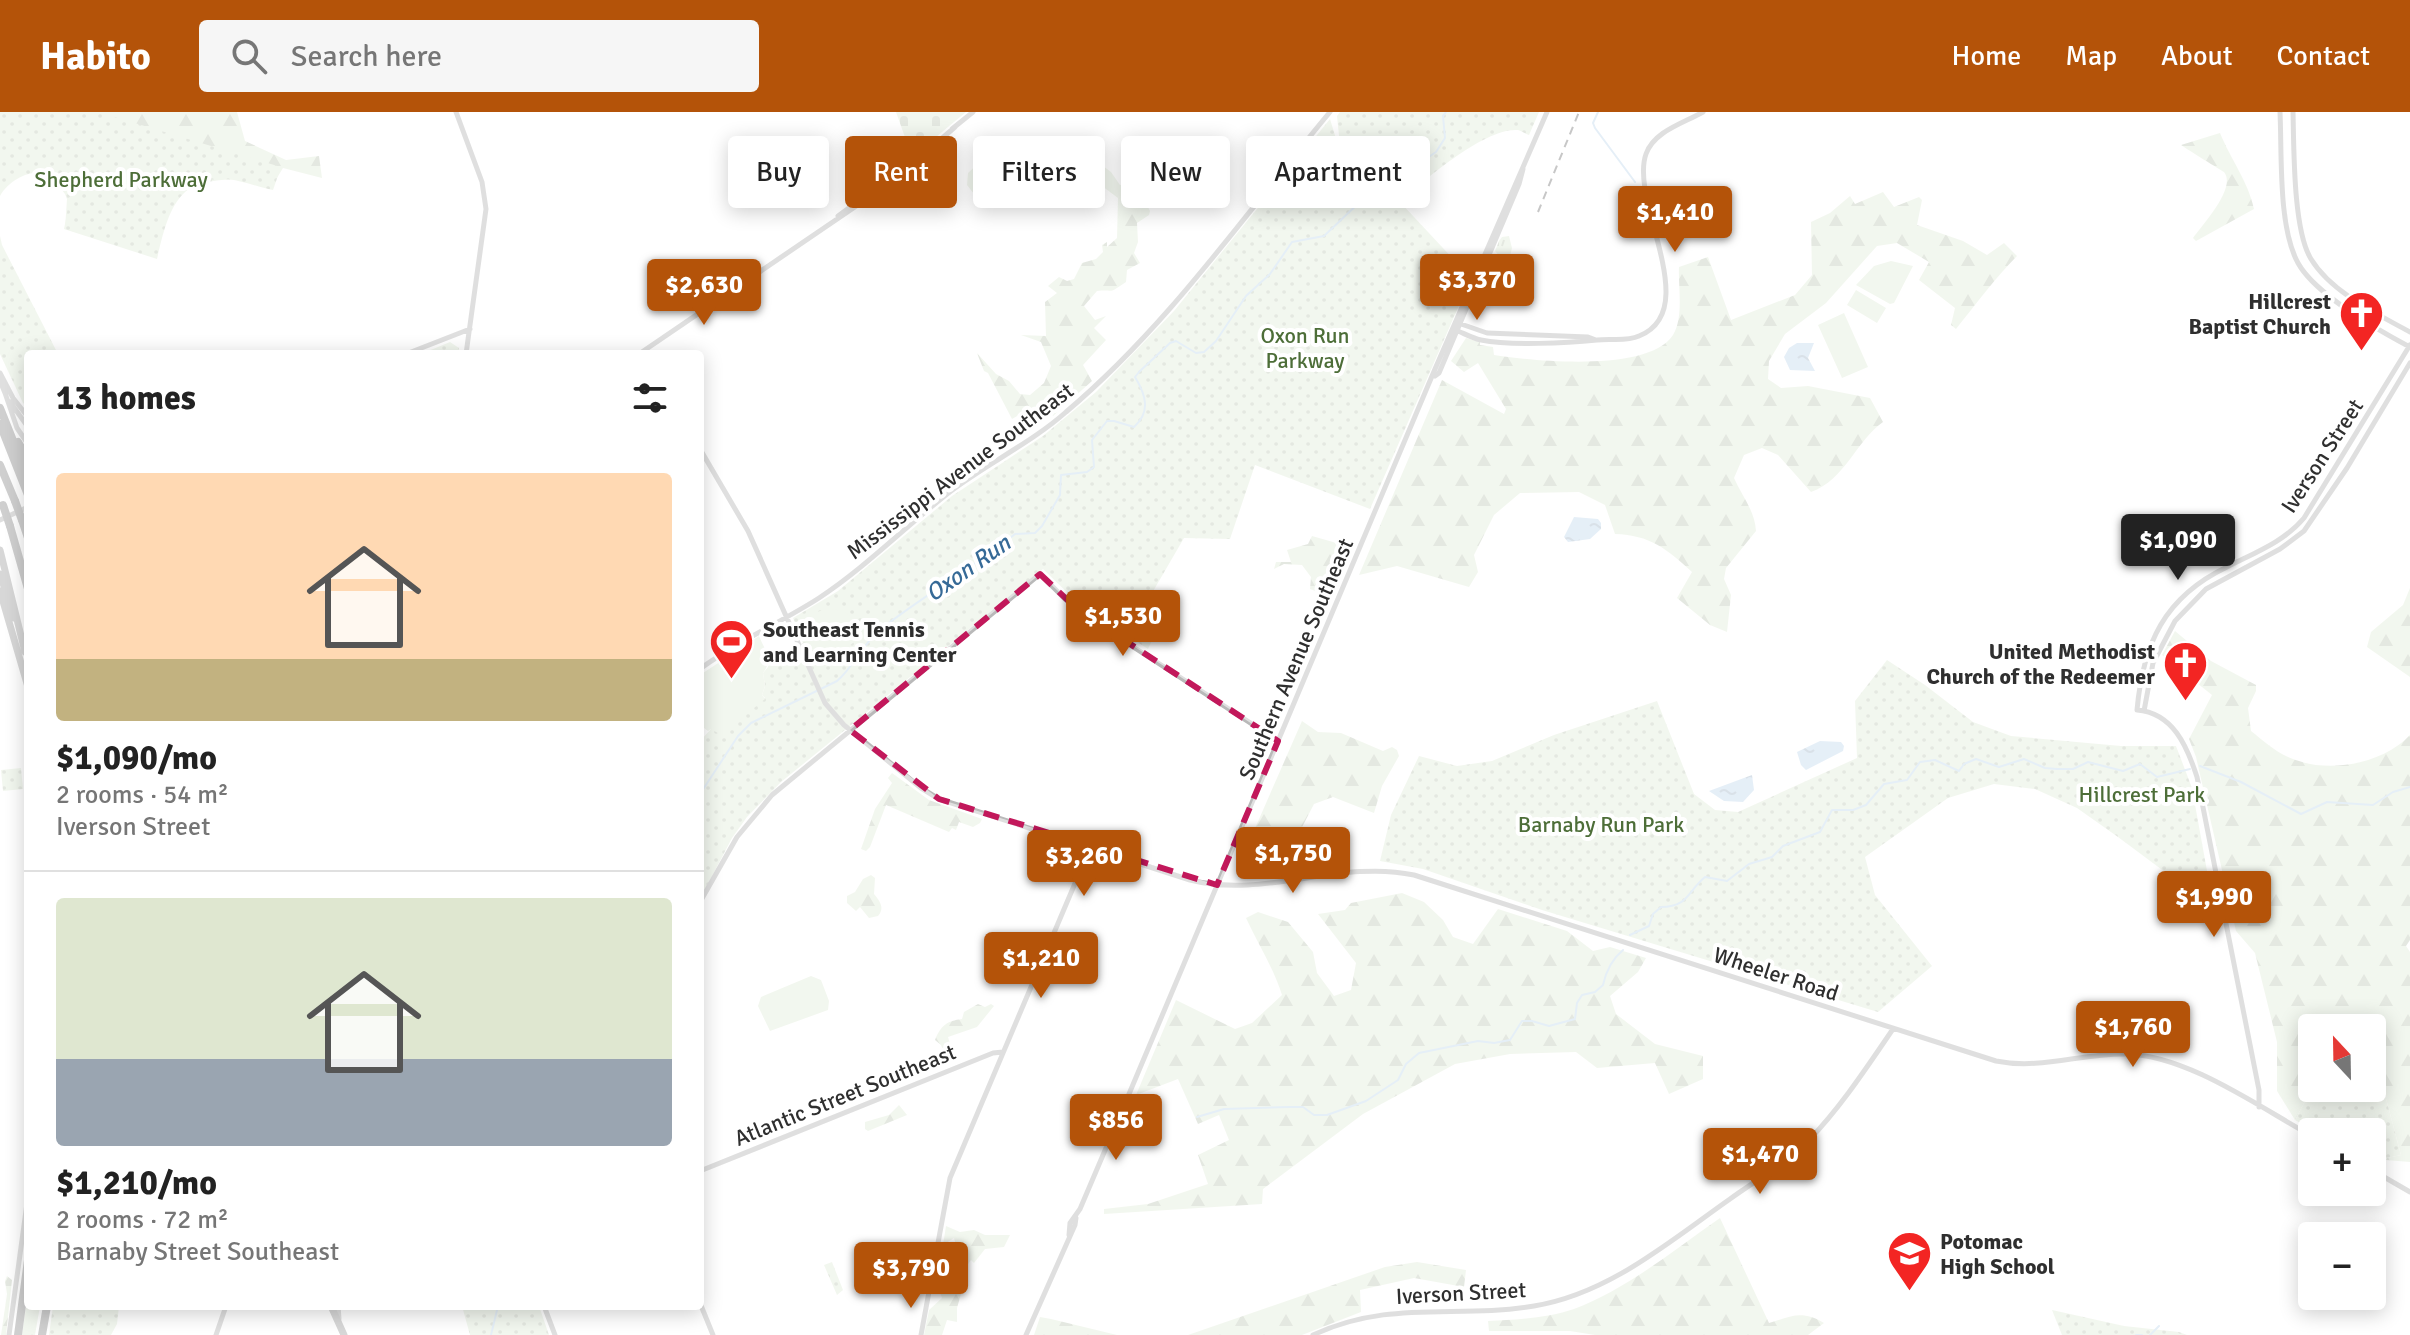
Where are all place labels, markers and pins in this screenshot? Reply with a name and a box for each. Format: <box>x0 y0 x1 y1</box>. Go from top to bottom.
pin: $1,410 <box>1610 186 1740 254</box>
pin: $3,370 <box>1412 254 1542 322</box>
pin: $2,630 <box>639 259 769 327</box>
place label: Hillcrest Baptist Church <box>2188 288 2331 340</box>
church icon: Hillcrest Baptist Church <box>2338 290 2386 353</box>
pin: $1,090 <box>2113 514 2243 582</box>
pin: $1,530 <box>1058 590 1188 658</box>
place label: Southeast Tennis and Learning Center <box>763 616 957 668</box>
sports icon: Southeast Tennis and Learning Center <box>708 618 756 681</box>
place label: United Methodist Church of the Redeemer <box>1926 638 2155 690</box>
church icon: United Methodist Church of the Redeemer <box>2162 640 2210 703</box>
pin: $1,750 <box>1228 827 1358 895</box>
pin: $3,260 <box>1019 830 1149 898</box>
pin: $1,990 <box>2149 871 2279 939</box>
pin: $1,210 <box>976 932 1106 1000</box>
pin: $1,760 <box>2068 1001 2198 1069</box>
pin: $856 <box>1069 1094 1163 1162</box>
pin: $1,470 <box>1695 1128 1825 1196</box>
place label: Potomac High School <box>1940 1228 2055 1280</box>
school or university icon: Potomac High School <box>1885 1230 1933 1293</box>
pin: $3,790 <box>846 1242 976 1310</box>

